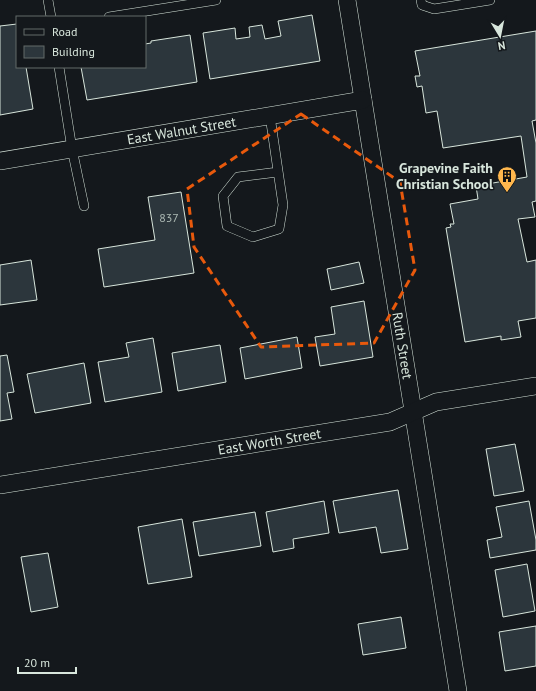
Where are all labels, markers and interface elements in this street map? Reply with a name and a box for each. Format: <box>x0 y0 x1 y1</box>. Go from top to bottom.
legend <box>16 16 146 68</box>
north arrow <box>480 16 520 56</box>
text: Road <box>52 24 77 39</box>
text: N <box>497 38 507 53</box>
text: Building <box>52 44 95 59</box>
street label: East Walnut Street <box>126 112 238 149</box>
place label: Grapevine Faith Christian School <box>396 159 494 193</box>
building icon: Grapevine Faith Christian School <box>496 165 518 193</box>
house number: 837 <box>159 210 179 225</box>
street label: Ruth Street <box>388 311 417 381</box>
street label: East Worth Street <box>217 424 323 459</box>
scale bar <box>18 649 76 675</box>
text: 20 m <box>24 655 50 670</box>

